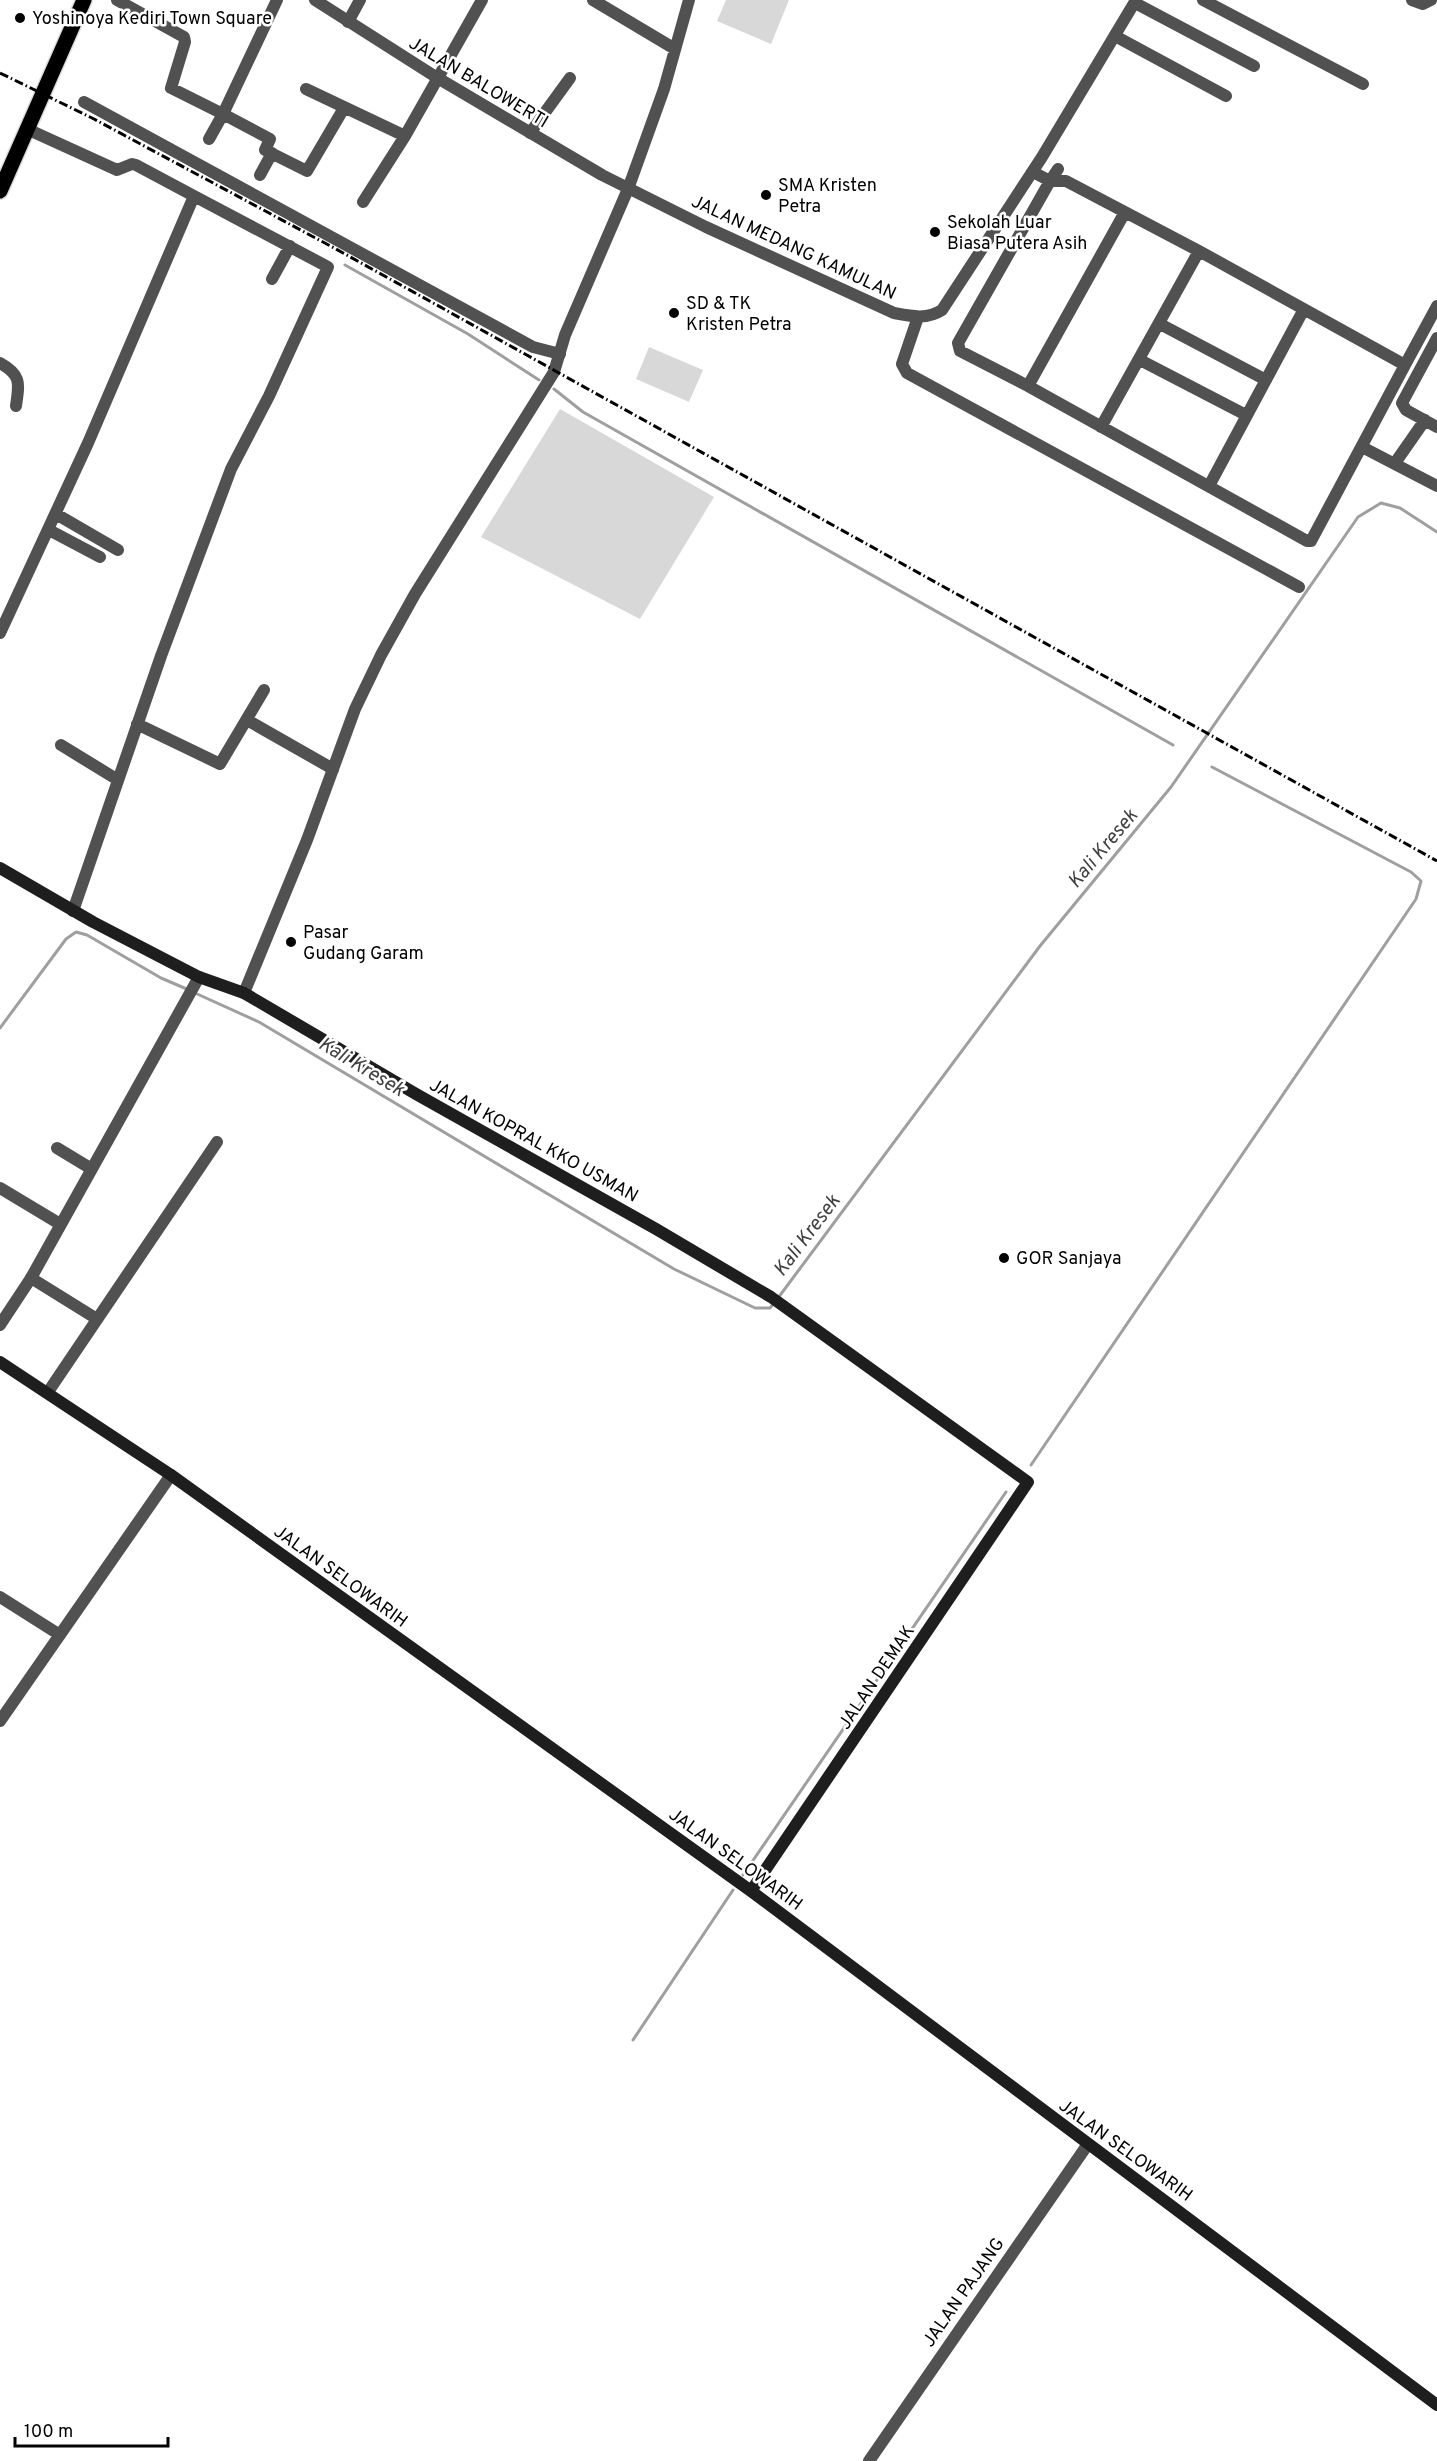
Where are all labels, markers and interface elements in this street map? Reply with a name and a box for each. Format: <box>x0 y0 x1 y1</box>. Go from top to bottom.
place label: Yoshinoya Kediri Town Square <box>32 8 272 31</box>
marker: Yoshinoya Kediri Town Square <box>13 11 27 25</box>
street label: JALAN BALOWERTI <box>404 33 552 134</box>
place label: SMA Kristen Petra <box>778 175 877 219</box>
marker: SMA Kristen Petra <box>759 188 773 202</box>
street label: JALAN MEDANG KAMULAN <box>687 191 900 306</box>
place label: Sekolah Luar Biasa Putera Asih <box>947 212 1087 256</box>
marker: Sekolah Luar Biasa Putera Asih <box>928 225 942 239</box>
place label: SD & TK Kristen Petra <box>686 293 792 337</box>
marker: SD & TK Kristen Petra <box>667 306 681 320</box>
water label: Kali Kresek <box>1063 803 1145 894</box>
place label: Pasar Gudang Garam <box>303 922 424 966</box>
marker: Pasar Gudang Garam <box>284 935 298 949</box>
water label: Kali Kresek <box>313 1032 410 1104</box>
street label: JALAN KOPRAL KKO USMAN <box>425 1074 642 1208</box>
water label: Kali Kresek <box>768 1189 847 1282</box>
place label: GOR Sanjaya <box>1016 1248 1121 1271</box>
marker: GOR Sanjaya <box>997 1251 1011 1265</box>
street label: JALAN SELOWARIH <box>269 1521 412 1634</box>
street label: JALAN DEMAK <box>834 1621 921 1734</box>
street label: JALAN SELOWARIH <box>664 1804 807 1917</box>
street label: JALAN SELOWARIH <box>1054 2095 1197 2208</box>
street label: JALAN PAJANG <box>918 2234 1010 2352</box>
scale bar <box>15 2410 168 2448</box>
text: 100 m <box>24 2421 73 2444</box>

